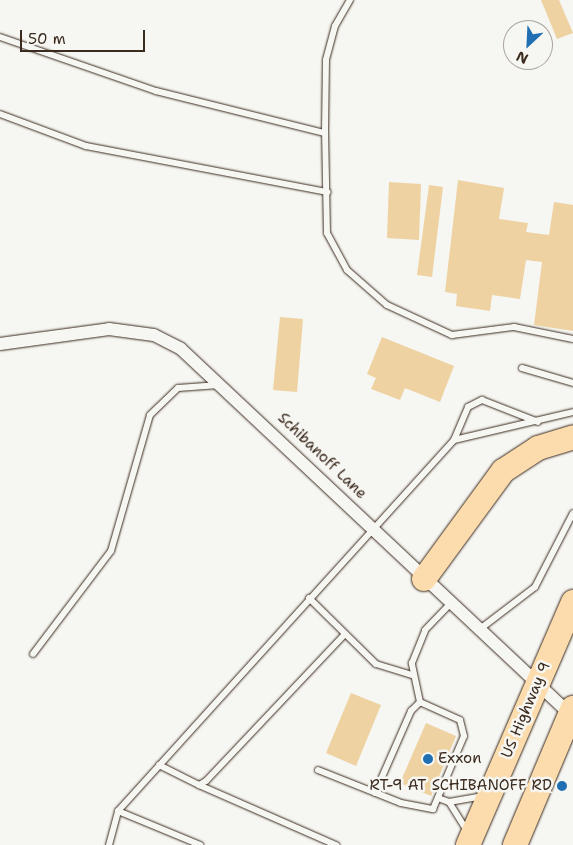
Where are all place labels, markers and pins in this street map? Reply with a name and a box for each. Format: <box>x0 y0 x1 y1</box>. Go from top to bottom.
place label: Exxon <box>438 750 481 768</box>
marker: Exxon <box>422 753 434 765</box>
place label: RT-9 AT SCHIBANOFF RD <box>369 777 552 795</box>
marker: RT-9 AT SCHIBANOFF RD <box>556 780 568 792</box>

